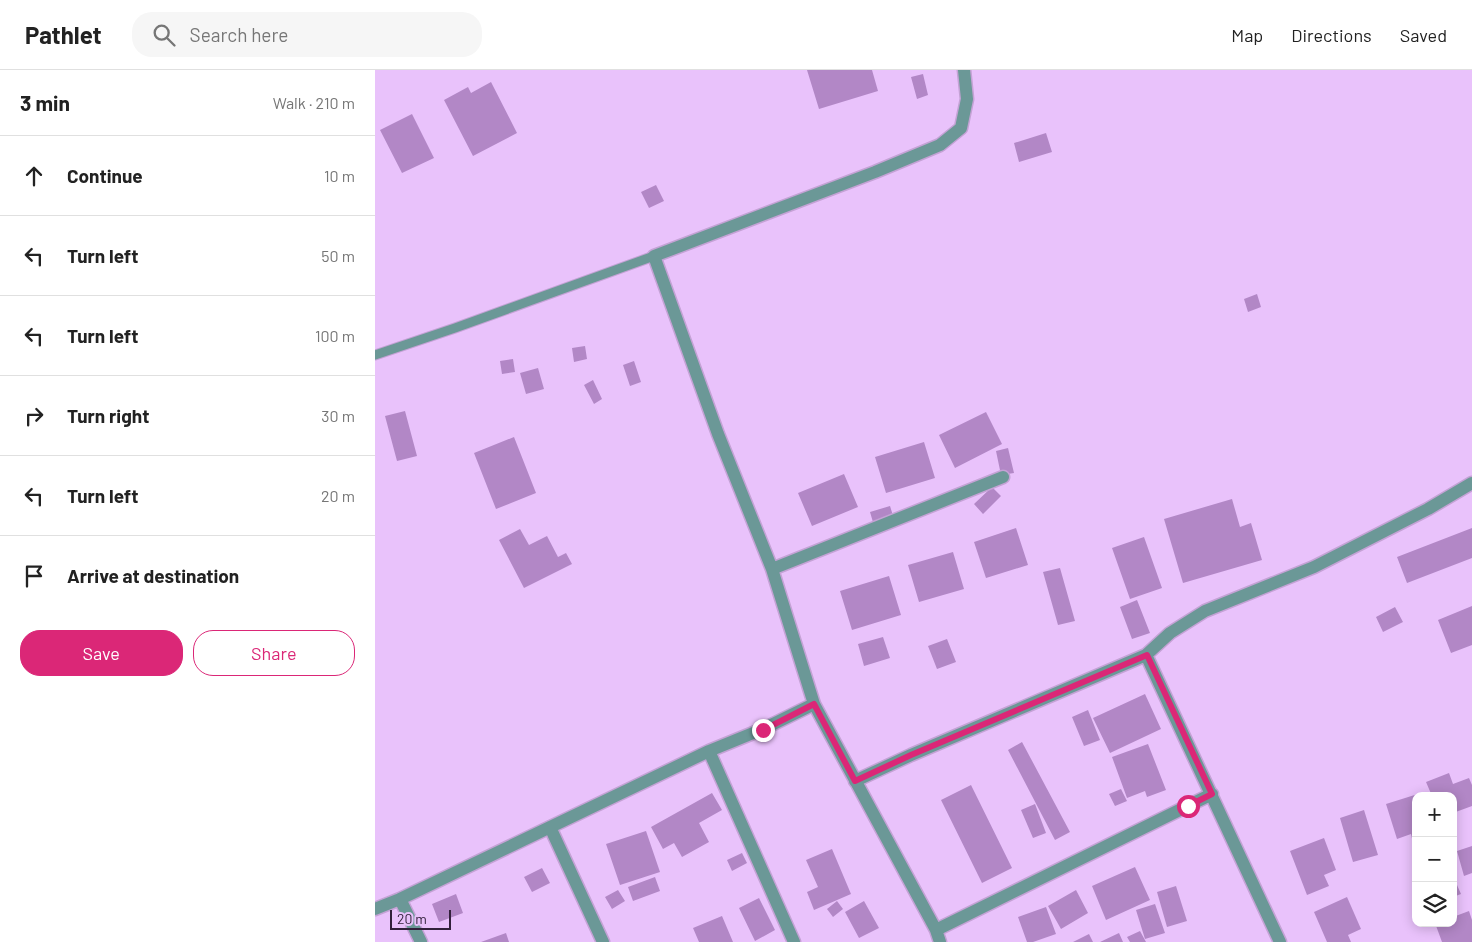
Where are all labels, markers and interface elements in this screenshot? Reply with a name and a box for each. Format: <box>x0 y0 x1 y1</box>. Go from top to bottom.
search box <box>132 12 482 57</box>
text: Pathlet <box>25 20 102 49</box>
icon: search <box>150 21 178 49</box>
text: Search here <box>190 23 288 46</box>
text: Map <box>1231 24 1263 46</box>
text: Directions <box>1291 24 1372 46</box>
text: Saved <box>1400 24 1447 46</box>
text: 3 min <box>20 90 70 115</box>
text: Walk · 210 m <box>273 93 355 112</box>
icon: ahead <box>20 162 48 190</box>
text: Continue <box>67 164 143 187</box>
text: 10 m <box>324 166 355 185</box>
icon: left <box>20 242 48 270</box>
text: Turn left <box>67 244 138 267</box>
text: 50 m <box>321 246 355 265</box>
icon: left <box>20 322 48 350</box>
text: Turn left <box>67 324 138 347</box>
text: 100 m <box>315 326 355 345</box>
icon: right <box>20 402 48 430</box>
text: Turn right <box>67 404 149 427</box>
text: 30 m <box>321 406 355 425</box>
icon: left <box>20 482 48 510</box>
text: Turn left <box>67 484 138 507</box>
text: 20 m <box>321 486 355 505</box>
icon: arrive <box>20 562 48 590</box>
text: Arrive at destination <box>67 564 239 587</box>
button: Save <box>20 630 183 676</box>
button: Share <box>193 630 355 676</box>
route end <box>752 719 775 742</box>
map controls <box>1412 792 1457 927</box>
button: + <box>1412 792 1457 837</box>
route start <box>1177 795 1200 818</box>
button: − <box>1412 837 1457 882</box>
button: layers <box>1412 882 1457 927</box>
scale bar <box>390 907 451 930</box>
text: 20 m <box>397 910 427 927</box>

